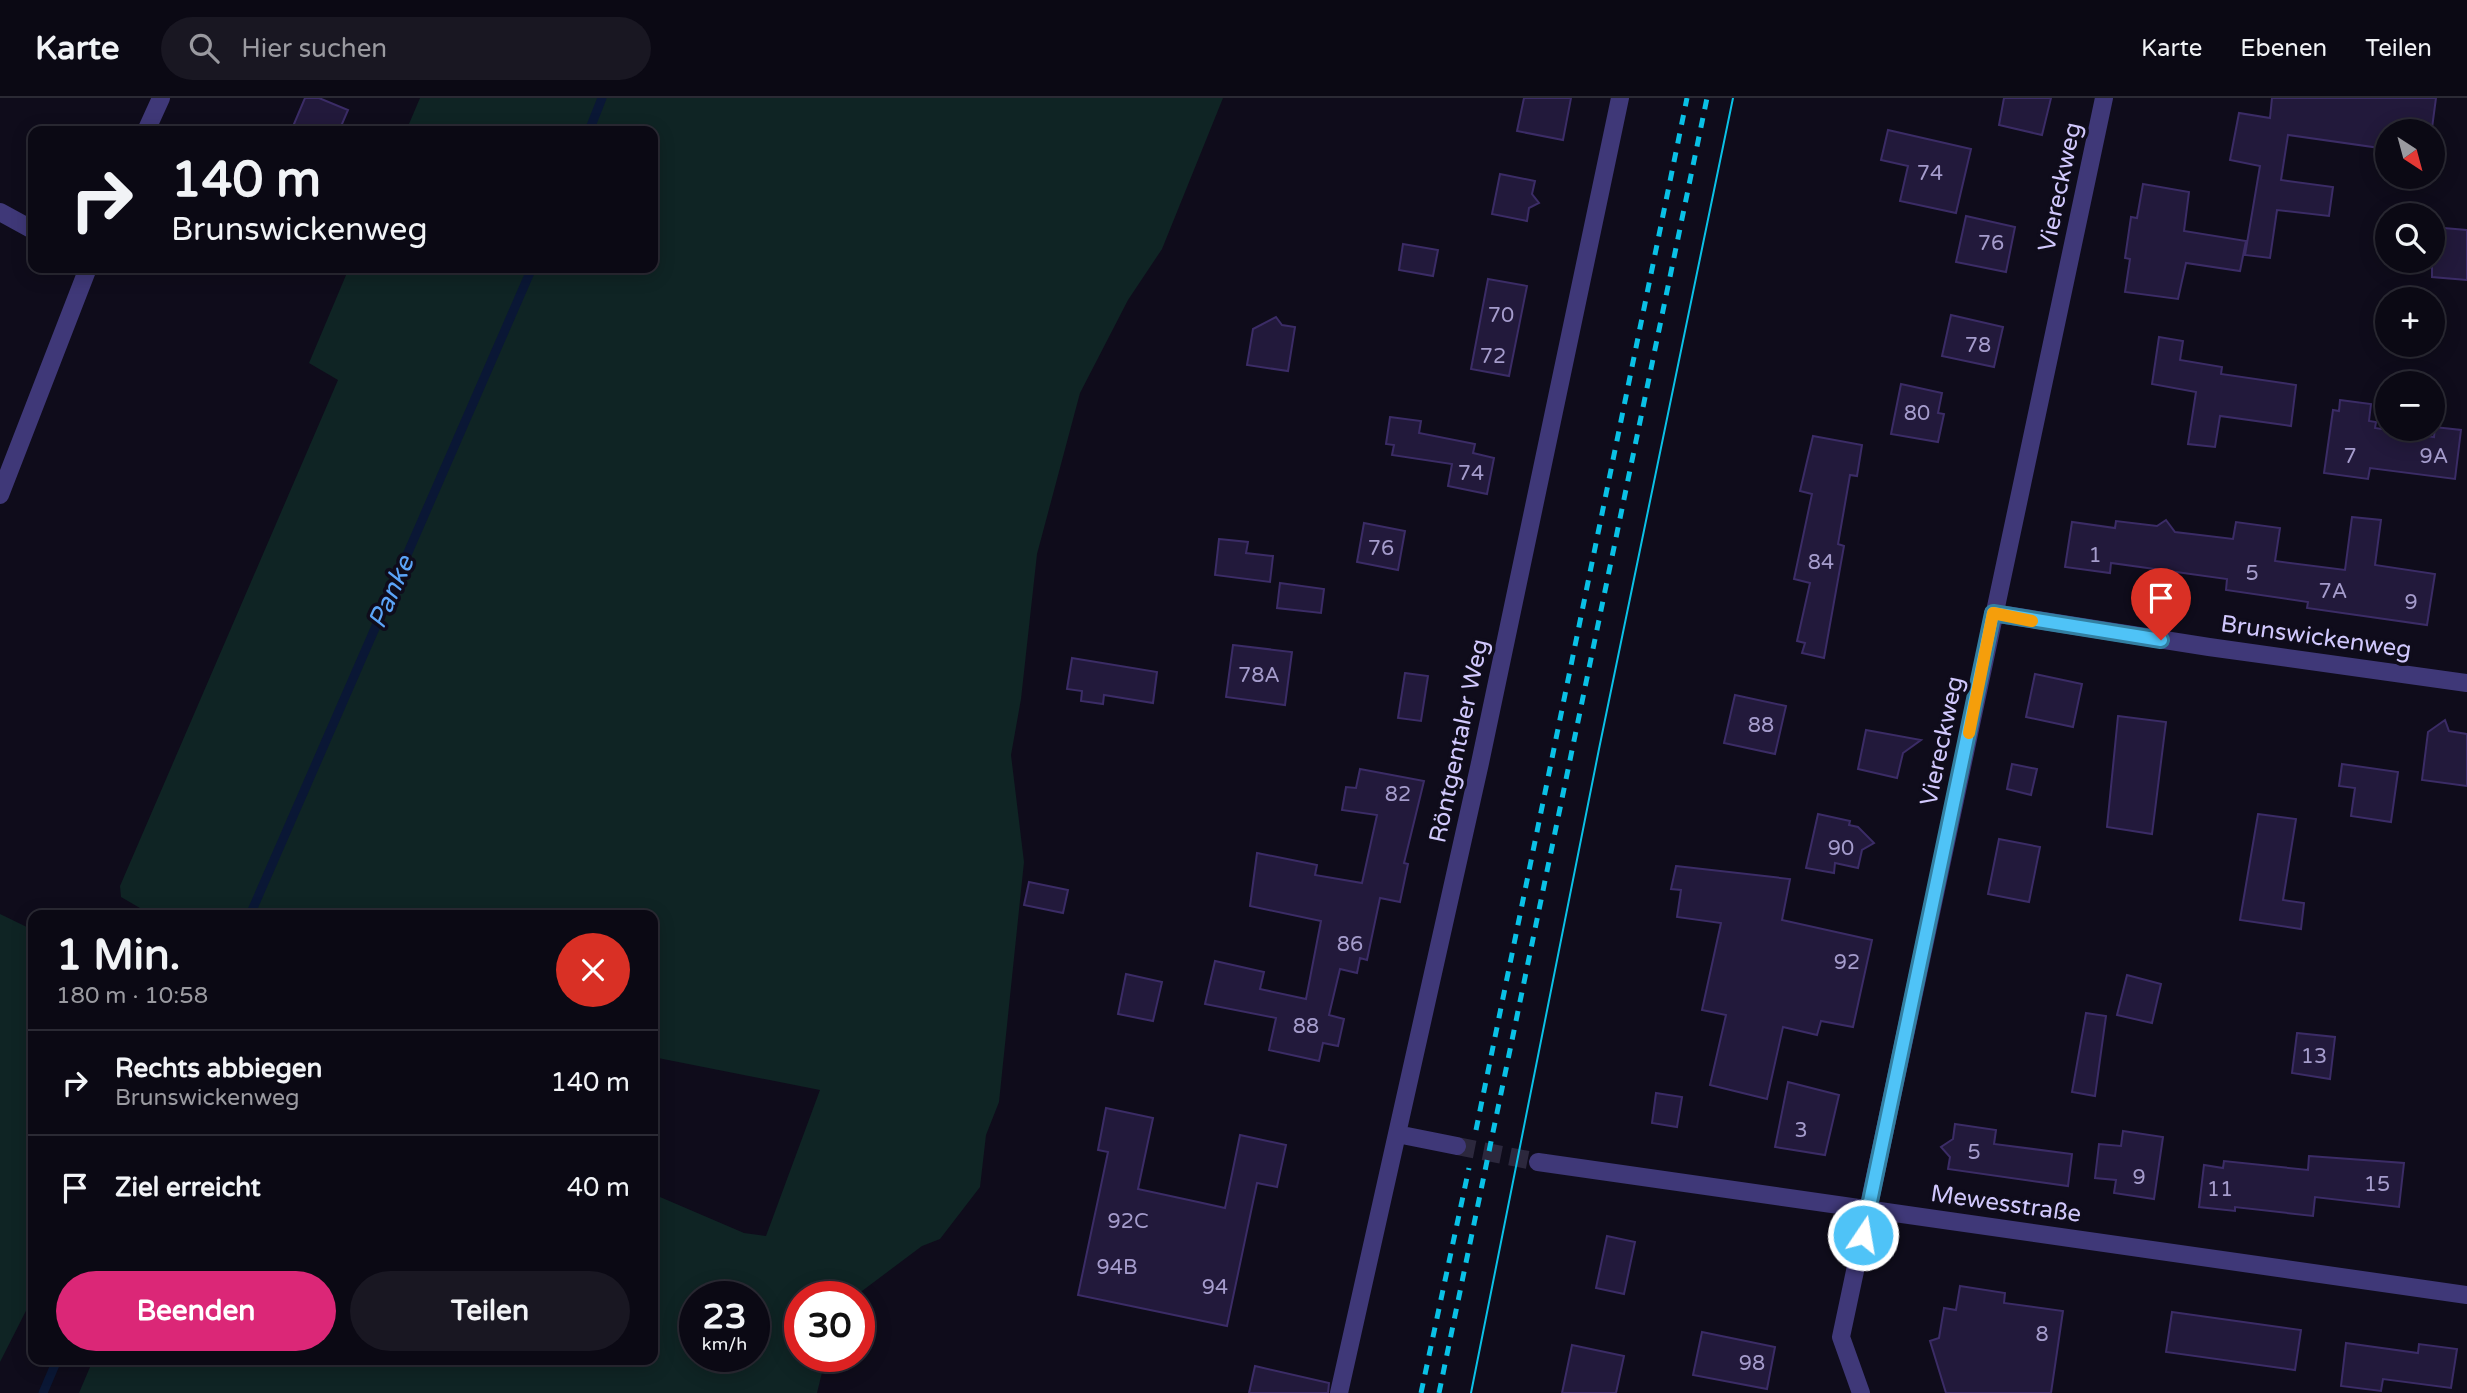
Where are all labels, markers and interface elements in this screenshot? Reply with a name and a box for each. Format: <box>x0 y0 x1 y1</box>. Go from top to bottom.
search box <box>161 17 651 80</box>
text: Karte <box>35 29 119 68</box>
icon: search <box>185 29 223 67</box>
text: Hier suchen <box>241 33 387 64</box>
text: Karte <box>2141 34 2202 63</box>
text: Ebenen <box>2240 34 2327 63</box>
text: Teilen <box>2365 34 2432 63</box>
north arrow <box>2375 119 2445 189</box>
map controls <box>2375 119 2445 441</box>
street label: Viereckweg <box>2032 120 2088 254</box>
text: 140 m <box>171 151 321 210</box>
icon: right <box>56 154 147 245</box>
house number: 74 <box>1917 161 1943 186</box>
button: search <box>2375 203 2445 273</box>
text: Brunswickenweg <box>171 211 428 249</box>
house number: 76 <box>1978 231 2004 256</box>
button: + <box>2375 287 2445 357</box>
house number: 70 <box>1488 303 1514 328</box>
house number: 78 <box>1965 333 1991 358</box>
house number: 72 <box>1480 344 1506 369</box>
button: − <box>2375 371 2445 441</box>
house number: 80 <box>1904 401 1930 426</box>
house number: 7 <box>2343 444 2357 469</box>
house number: 9A <box>2420 444 2448 469</box>
house number: 74 <box>1458 461 1484 486</box>
house number: 76 <box>1368 536 1394 561</box>
house number: 1 <box>2088 543 2102 568</box>
water label: Panke <box>361 550 421 633</box>
house number: 84 <box>1808 550 1834 575</box>
house number: 5 <box>2245 561 2259 586</box>
pin <box>2131 568 2191 640</box>
icon: arrive <box>2142 579 2180 617</box>
house number: 7A <box>2319 579 2347 604</box>
house number: 9 <box>2404 590 2418 615</box>
street label: Brunswickenweg <box>2219 609 2413 665</box>
street label: Röntgentaler Weg <box>1423 636 1495 846</box>
house number: 78A <box>1238 663 1280 688</box>
street label: Viereckweg <box>1914 674 1970 808</box>
house number: 88 <box>1748 713 1774 738</box>
house number: 82 <box>1385 782 1411 807</box>
house number: 90 <box>1828 836 1854 861</box>
text: 1 Min. <box>56 930 180 981</box>
house number: 86 <box>1337 932 1363 957</box>
button: close <box>556 933 630 1007</box>
house number: 92 <box>1834 950 1860 975</box>
text: 180 m · 10:58 <box>56 982 208 1010</box>
house number: 88 <box>1293 1014 1319 1039</box>
house number: 13 <box>2301 1044 2327 1069</box>
text: Rechts abbiegen <box>115 1053 322 1084</box>
icon: right <box>56 1064 94 1102</box>
text: 140 m <box>550 1067 630 1098</box>
text: Brunswickenweg <box>115 1084 299 1112</box>
house number: 3 <box>1794 1118 1808 1143</box>
house number: 5 <box>1967 1140 1981 1165</box>
house number: 9 <box>2132 1165 2146 1190</box>
icon: arrive <box>56 1169 94 1207</box>
text: Ziel erreicht <box>115 1172 261 1203</box>
text: 40 m <box>567 1172 630 1203</box>
house number: 15 <box>2364 1172 2390 1197</box>
house number: 11 <box>2207 1177 2233 1202</box>
street label: Mewesstraße <box>1929 1179 2083 1229</box>
position arrow <box>1826 1198 1900 1272</box>
house number: 92C <box>1108 1209 1148 1234</box>
house number: 94B <box>1097 1255 1137 1280</box>
button: Beenden <box>56 1271 336 1351</box>
button: Teilen <box>350 1271 630 1351</box>
house number: 94 <box>1202 1275 1228 1300</box>
speed limit sign: 30 <box>784 1281 875 1372</box>
text: 23 <box>703 1296 746 1338</box>
house number: 8 <box>2035 1322 2049 1347</box>
text: km/h <box>702 1333 747 1355</box>
house number: 98 <box>1739 1351 1765 1376</box>

